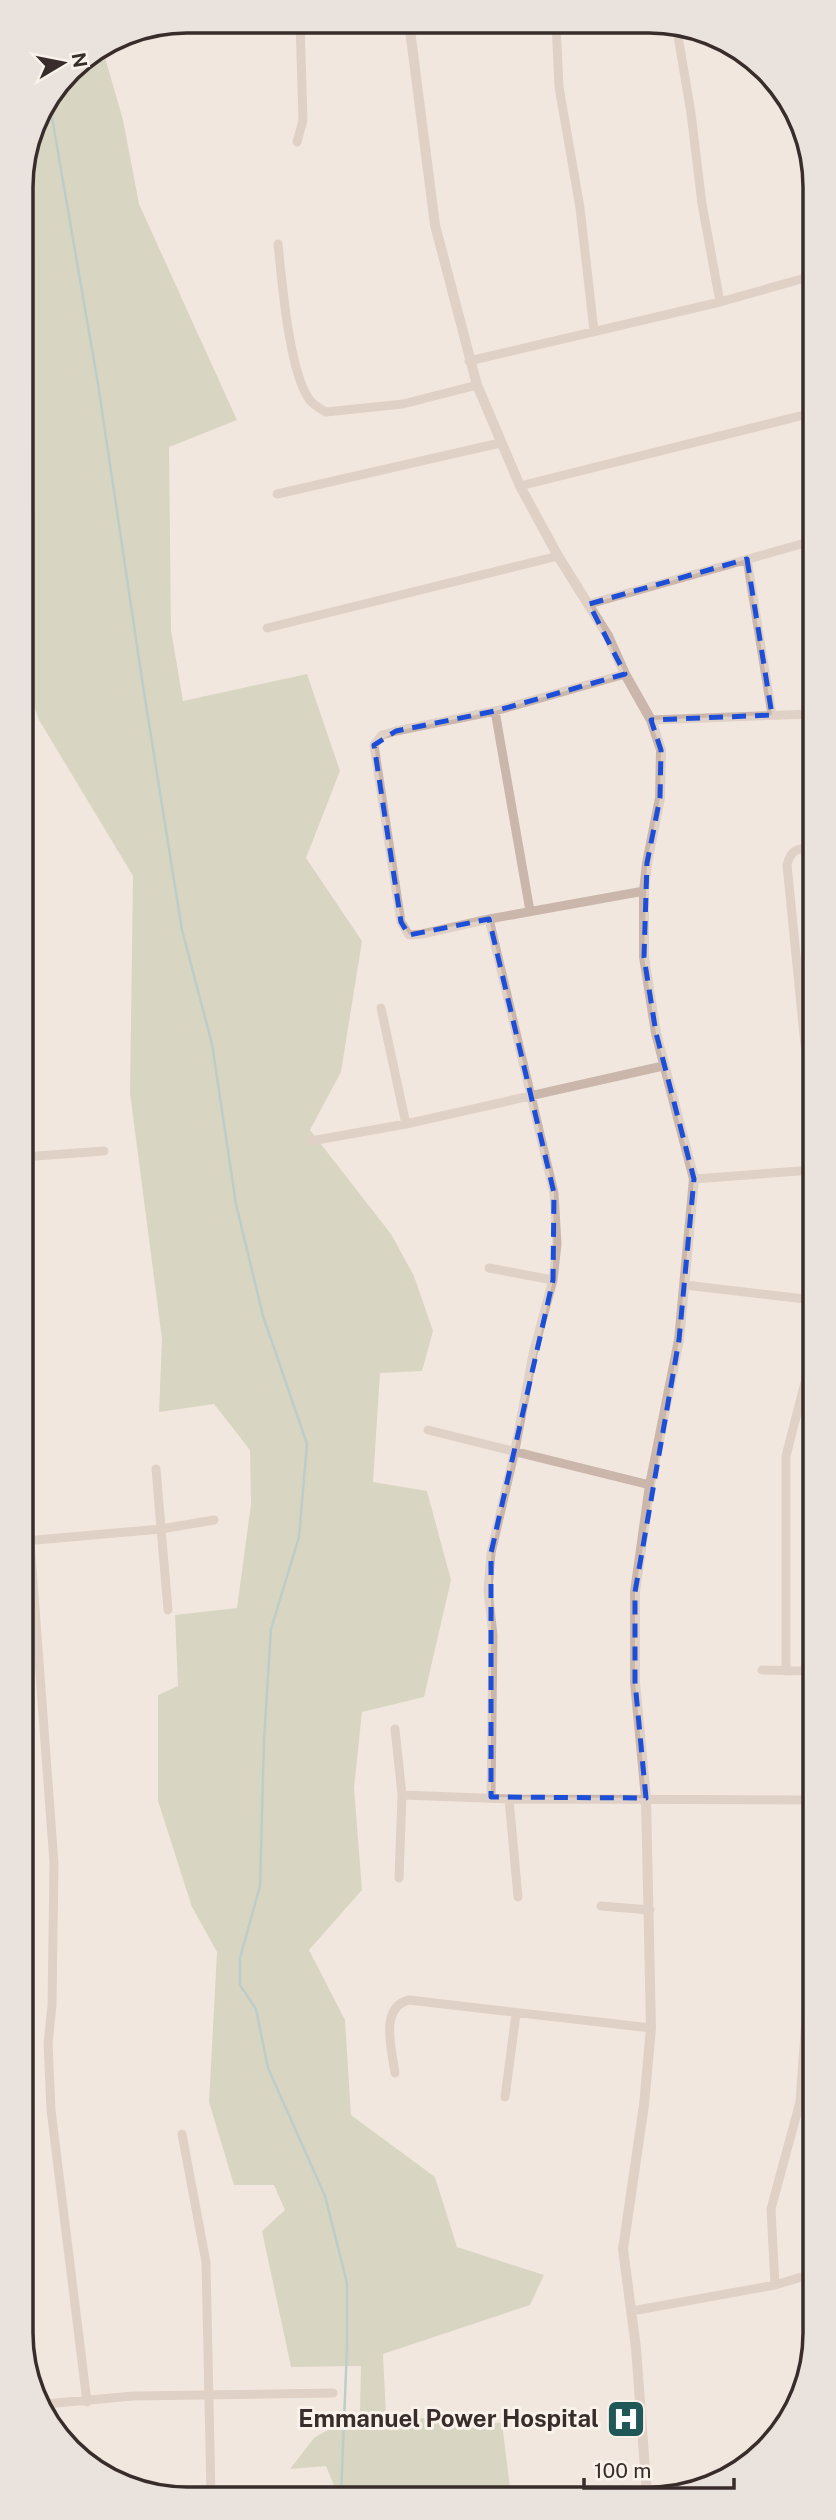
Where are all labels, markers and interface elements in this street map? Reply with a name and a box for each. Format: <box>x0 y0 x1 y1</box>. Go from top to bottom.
north arrow <box>28 28 98 98</box>
text: N <box>68 51 92 69</box>
hospital icon: Emmanuel Power Hospital <box>605 2398 647 2440</box>
place label: Emmanuel Power Hospital <box>298 2404 599 2432</box>
scale bar <box>584 2446 734 2490</box>
text: 100 m <box>594 2458 651 2483</box>

